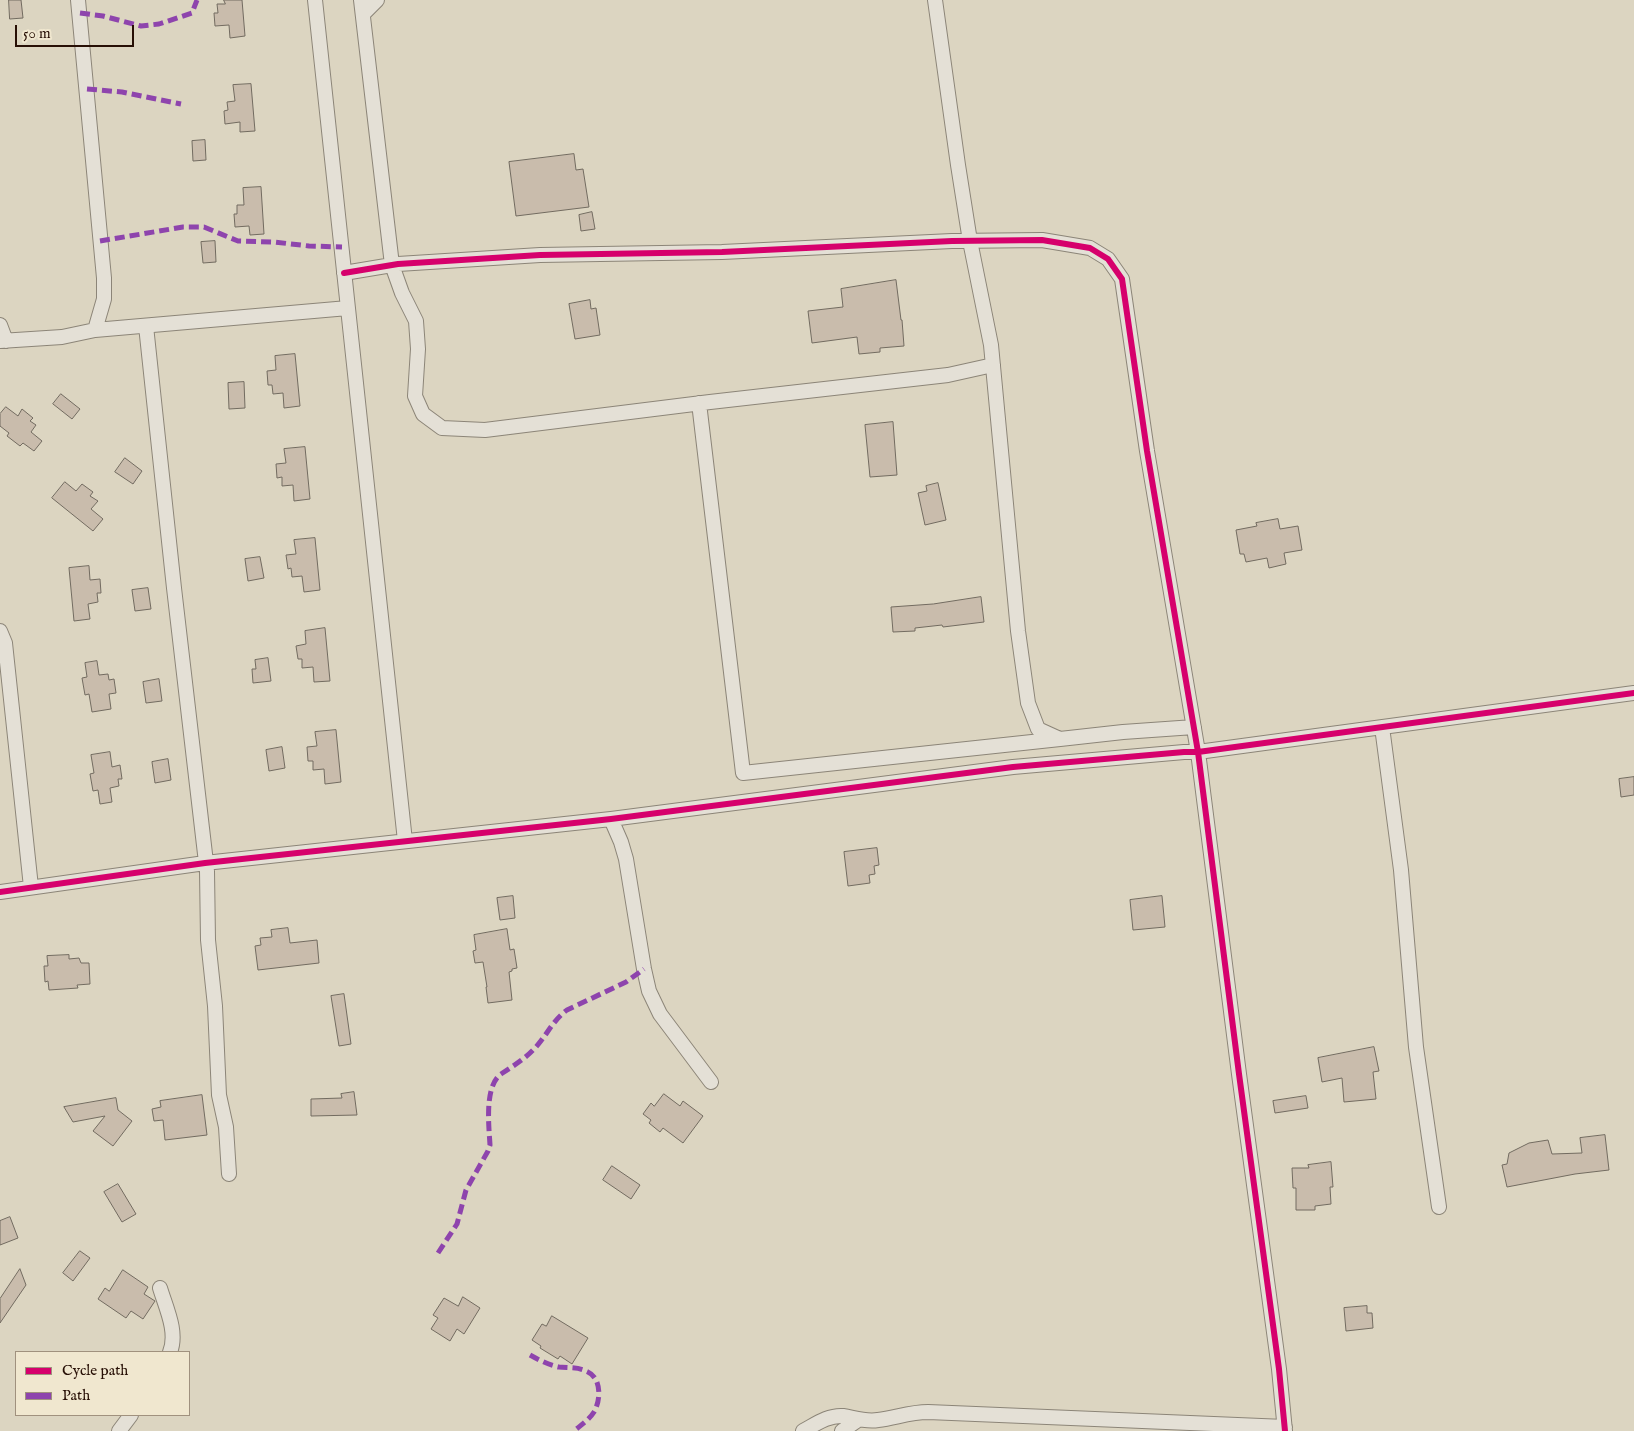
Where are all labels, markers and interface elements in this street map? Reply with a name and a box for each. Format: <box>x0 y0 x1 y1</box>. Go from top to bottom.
scale bar <box>18 15 136 47</box>
text: 50 m <box>23 24 51 43</box>
legend <box>15 1351 190 1416</box>
text: Cycle path <box>62 1361 128 1380</box>
text: Path <box>62 1386 90 1405</box>

